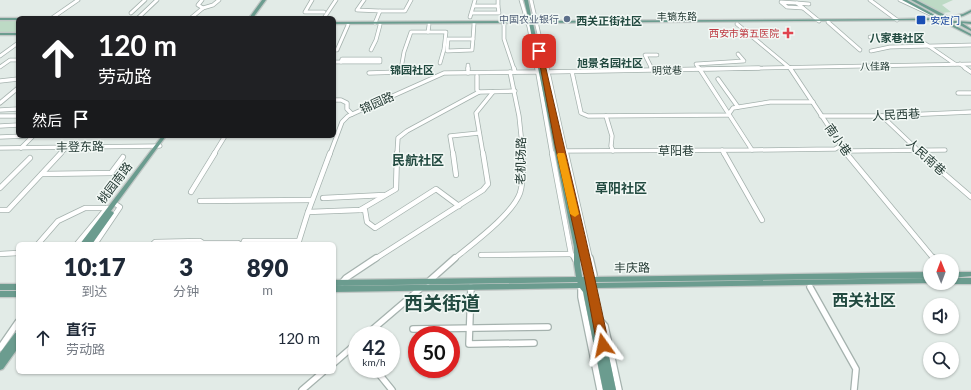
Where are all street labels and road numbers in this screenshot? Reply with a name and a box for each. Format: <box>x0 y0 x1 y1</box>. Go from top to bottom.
street label: 丰镐东路 <box>657 10 697 22</box>
street label: 八佳路 <box>860 60 890 72</box>
street label: 明觉巷 <box>652 64 682 76</box>
street label: 锦园路 <box>357 88 396 117</box>
street label: 人民西巷 <box>872 106 920 123</box>
street label: 南小巷 <box>822 121 855 159</box>
street label: 人民南巷 <box>903 135 949 178</box>
street label: 老机场路 <box>513 137 528 185</box>
street label: 丰登东路 <box>56 139 104 154</box>
street label: 草阳巷 <box>658 143 694 158</box>
street label: 桃园南路 <box>94 159 135 206</box>
street label: 丰庆路 <box>614 260 650 275</box>

